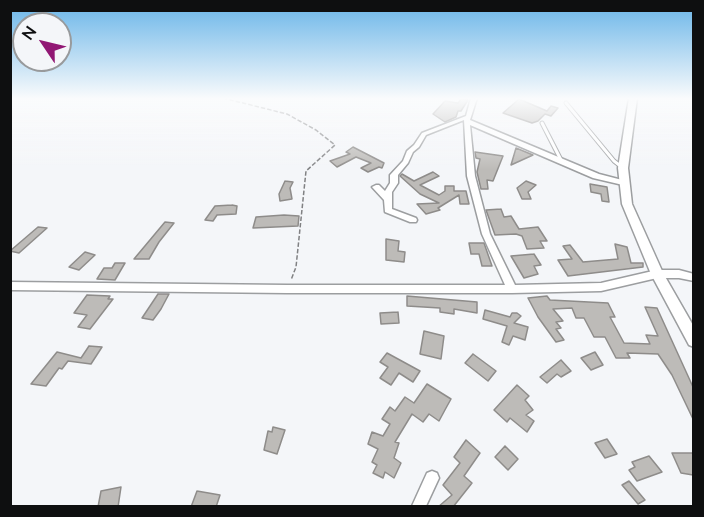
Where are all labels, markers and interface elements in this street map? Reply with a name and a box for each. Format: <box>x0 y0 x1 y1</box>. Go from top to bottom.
north arrow <box>12 12 72 72</box>
text: N <box>17 22 40 43</box>

